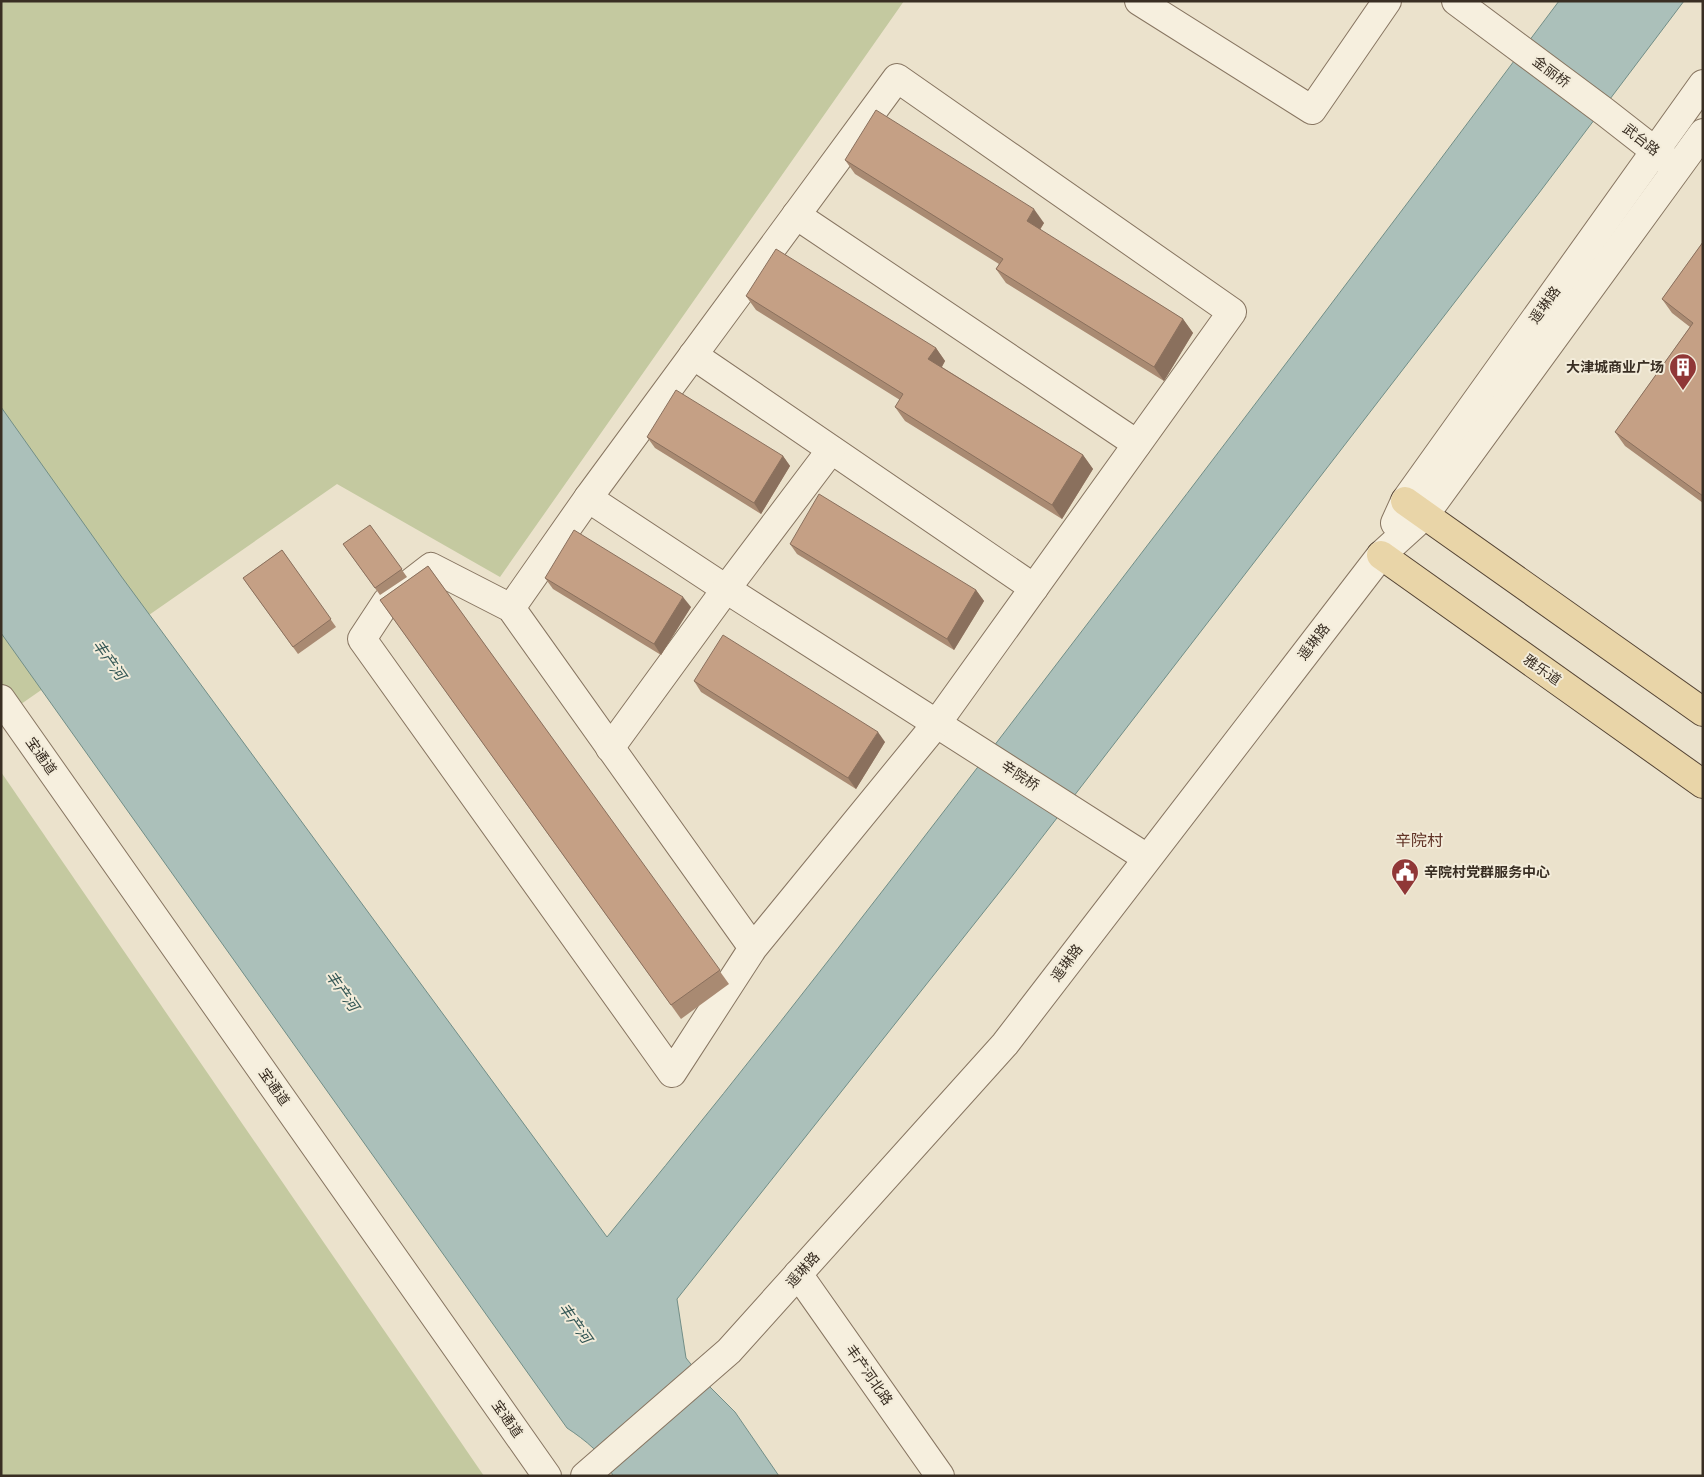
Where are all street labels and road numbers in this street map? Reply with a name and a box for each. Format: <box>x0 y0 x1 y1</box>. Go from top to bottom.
street label: 金丽桥 <box>1530 53 1572 91</box>
street label: 武台路 <box>1620 121 1662 159</box>
street label: 遥琳路 <box>1527 284 1563 326</box>
street label: 遥琳路 <box>1295 621 1333 663</box>
street label: 雅乐道 <box>1520 652 1564 688</box>
street label: 宝通道 <box>23 734 59 778</box>
street label: 辛院桥 <box>998 758 1042 794</box>
street label: 遥琳路 <box>1048 942 1086 984</box>
street label: 宝通道 <box>256 1065 292 1109</box>
street label: 遥琳路 <box>783 1249 823 1291</box>
street label: 丰产河北路 <box>843 1341 896 1408</box>
street label: 宝通道 <box>489 1397 525 1441</box>

